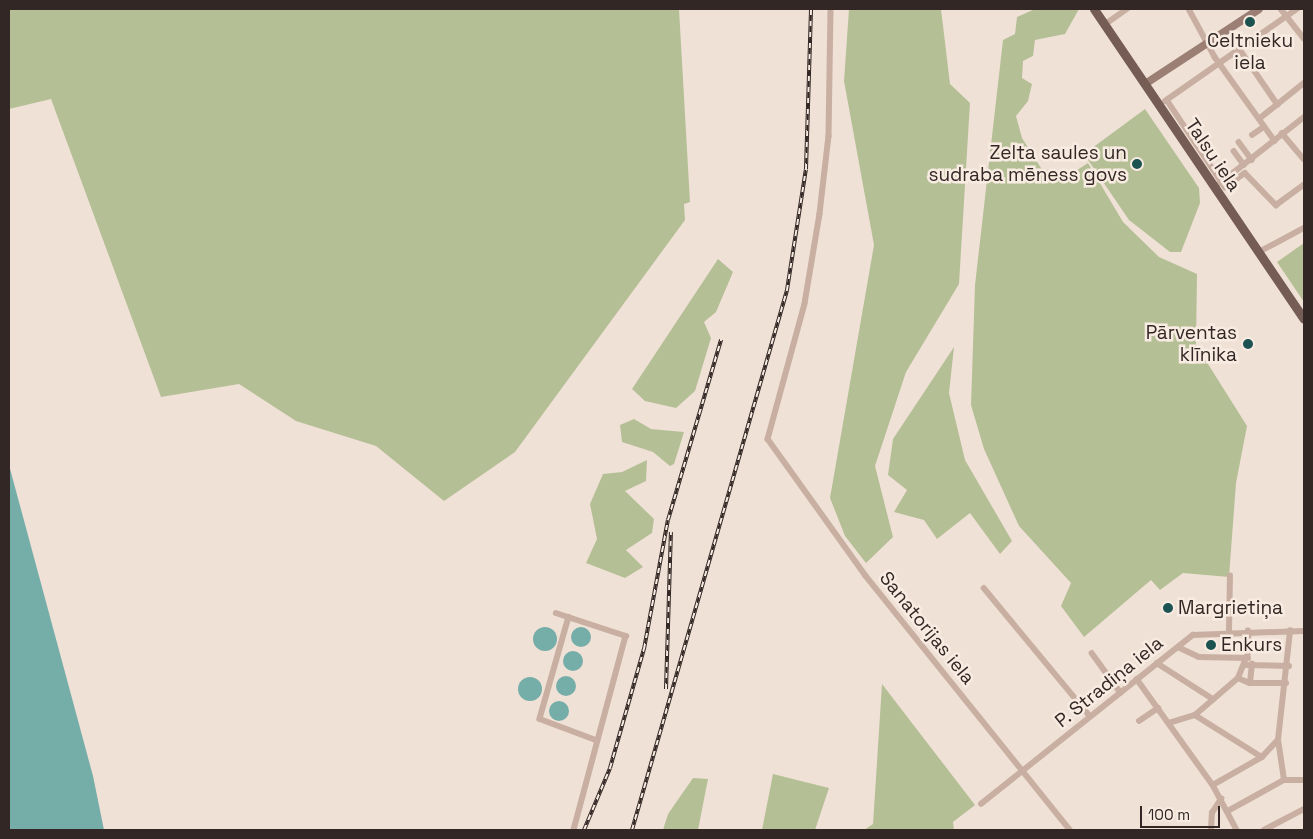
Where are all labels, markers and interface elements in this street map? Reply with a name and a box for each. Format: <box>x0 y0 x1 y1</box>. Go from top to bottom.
marker: Celtnieku iela <box>1244 16 1256 28</box>
place label: Celtnieku iela <box>1207 30 1293 74</box>
street label: Talsu iela <box>1180 114 1246 196</box>
place label: Zelta saules un sudraba mēness govs <box>928 142 1127 186</box>
marker: Zelta saules un sudraba mēness govs <box>1131 158 1143 170</box>
place label: Pārventas klīnika <box>1146 322 1237 366</box>
marker: Pārventas klīnika <box>1241 337 1255 351</box>
street label: Sanatorijas iela <box>875 567 979 689</box>
place label: Margrietiņa <box>1178 597 1283 619</box>
marker: Margrietiņa <box>1162 602 1174 614</box>
street label: P. Stradiņa iela <box>1050 631 1168 733</box>
place label: Enkurs <box>1221 634 1282 656</box>
marker: Enkurs <box>1205 639 1217 651</box>
scale bar <box>1143 796 1223 828</box>
text: 100 m <box>1148 805 1190 824</box>

